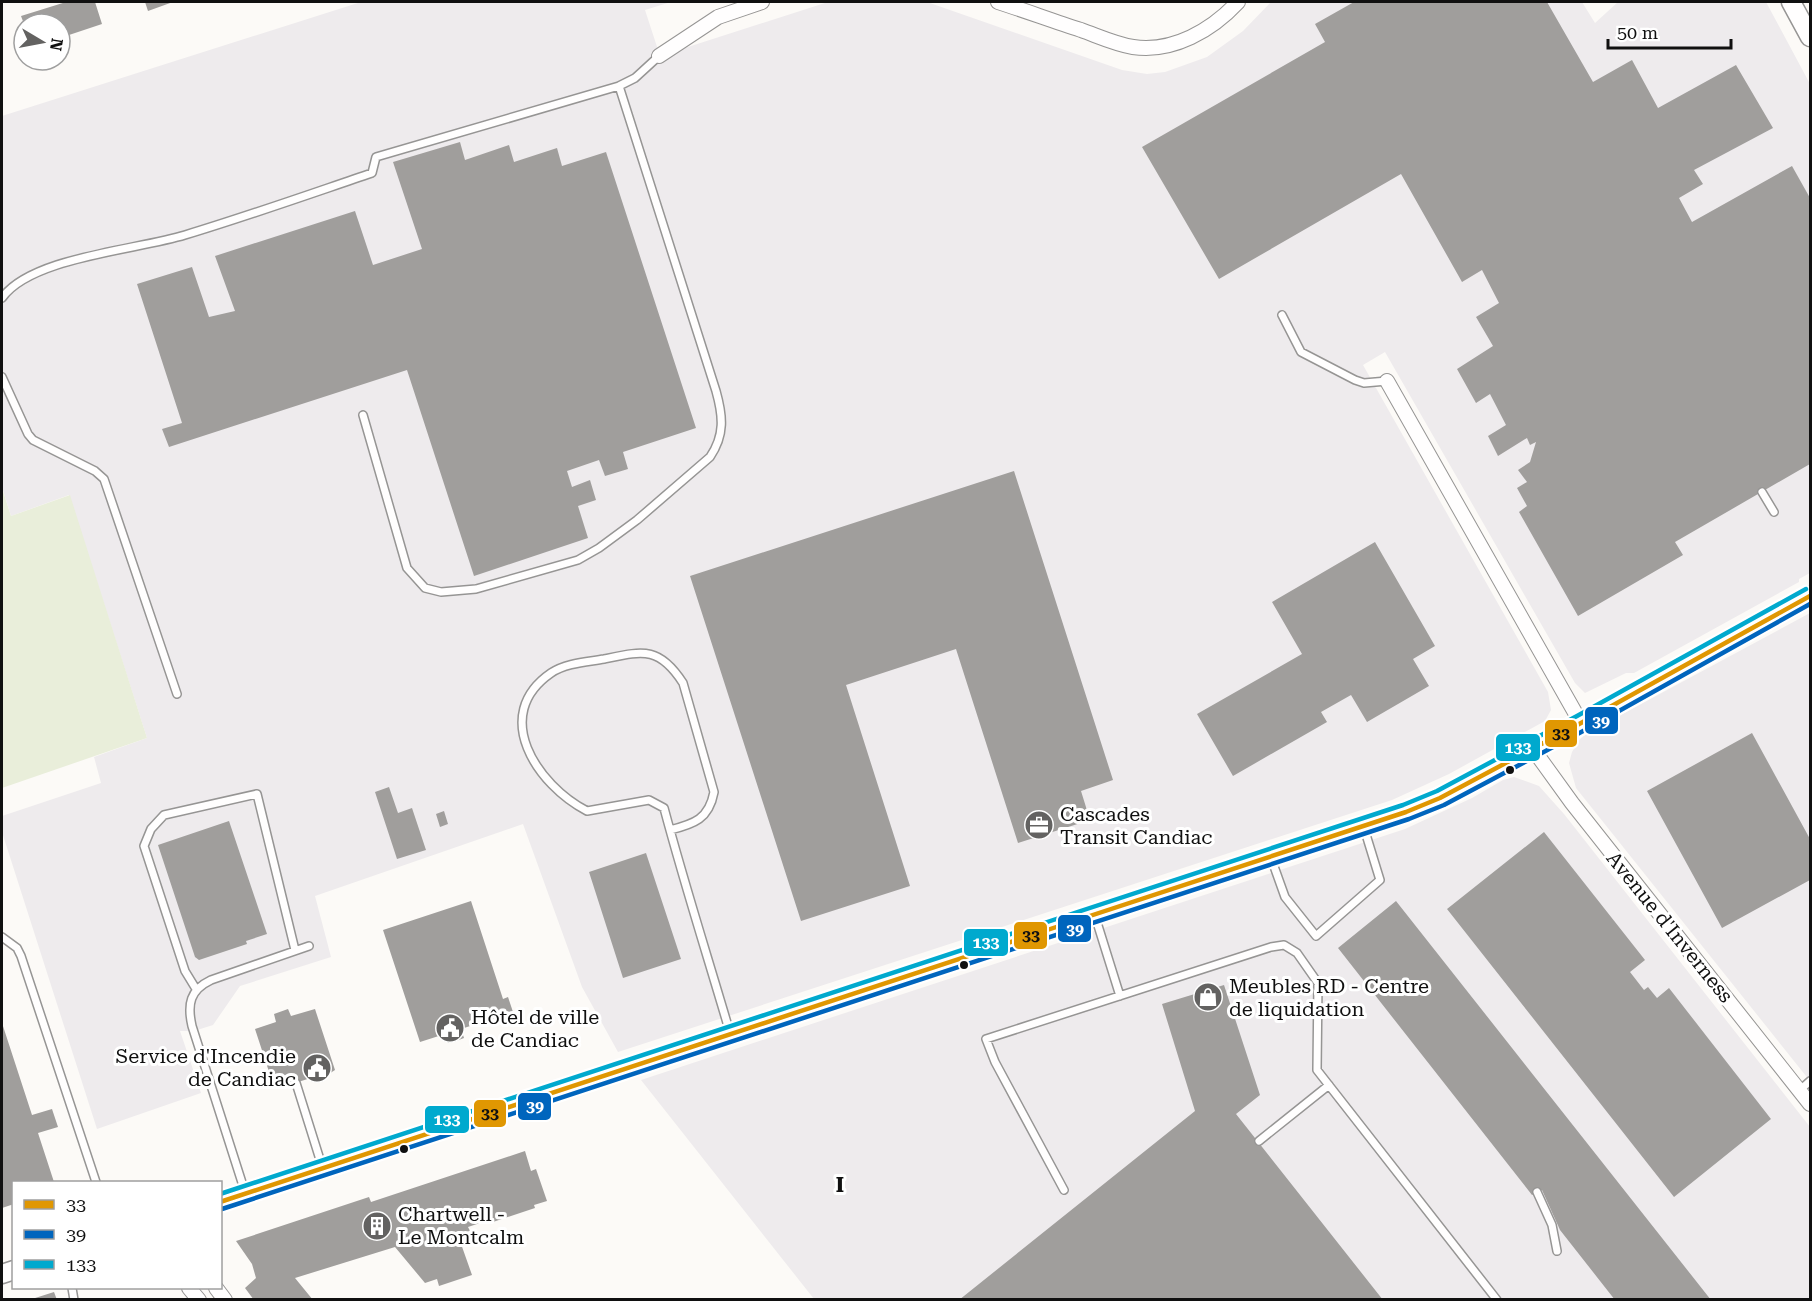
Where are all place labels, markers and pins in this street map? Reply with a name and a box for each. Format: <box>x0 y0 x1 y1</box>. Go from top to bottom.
unlabelled marker <box>1504 764 1516 776</box>
place label: Cascades Transit Candiac <box>1060 802 1212 849</box>
office icon: Cascades Transit Candiac <box>1023 809 1055 841</box>
unlabelled marker <box>958 959 970 971</box>
place label: Meubles RD - Centre de liquidation <box>1229 974 1429 1021</box>
shop icon: Meubles RD - Centre de liquidation <box>1192 981 1224 1013</box>
place label: Hôtel de ville de Candiac <box>471 1005 599 1052</box>
public building icon: Hôtel de ville de Candiac <box>434 1012 466 1044</box>
place label: Service d'Incendie de Candiac <box>116 1044 296 1091</box>
public building icon: Service d'Incendie de Candiac <box>301 1052 333 1084</box>
unlabelled marker <box>398 1143 410 1155</box>
place label: Chartwell - Le Montcalm <box>398 1202 524 1249</box>
building icon: Chartwell - Le Montcalm <box>361 1210 393 1242</box>

